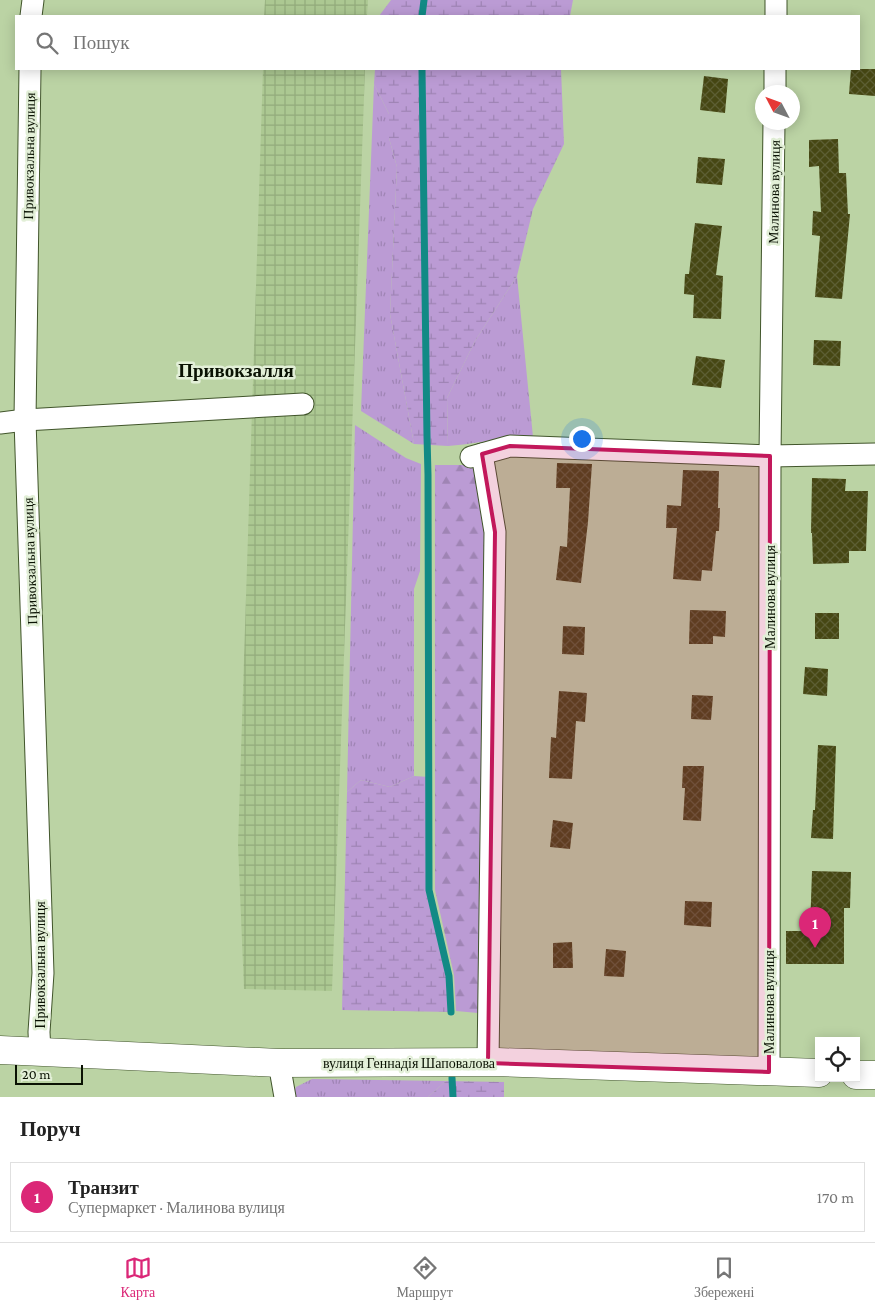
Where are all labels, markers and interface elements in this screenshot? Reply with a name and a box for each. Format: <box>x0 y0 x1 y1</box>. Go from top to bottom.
search box <box>15 15 860 70</box>
icon: search <box>33 29 61 57</box>
text: Пошук <box>73 32 130 53</box>
north arrow <box>755 85 800 130</box>
street label: Привокзальна вулиця <box>20 92 38 220</box>
street label: Малинова вулиця <box>765 139 783 244</box>
district label: Привокзалля <box>178 360 294 381</box>
your location <box>569 426 595 452</box>
street label: Привокзальна вулиця <box>20 497 40 625</box>
street label: Малинова вулиця <box>762 544 778 649</box>
street label: Привокзальна вулиця <box>32 901 48 1029</box>
pin: 1 <box>799 907 831 948</box>
street label: Малинова вулиця <box>761 949 777 1054</box>
map controls <box>815 1037 860 1082</box>
button: locate <box>815 1037 860 1082</box>
street label: вулиця Геннадія Шаповалова <box>323 1055 496 1071</box>
scale bar <box>15 1062 82 1085</box>
text: 20 m <box>22 1066 50 1082</box>
text: Поруч <box>20 1117 81 1141</box>
text: Транзит <box>68 1177 139 1198</box>
text: 1 <box>34 1189 40 1206</box>
text: 170 m <box>817 1189 854 1206</box>
text: Супермаркет · Малинова вулиця <box>68 1199 285 1216</box>
tab: Карта <box>121 1254 155 1301</box>
tab: Маршрут <box>396 1254 453 1301</box>
tab: Збережені <box>694 1254 754 1301</box>

